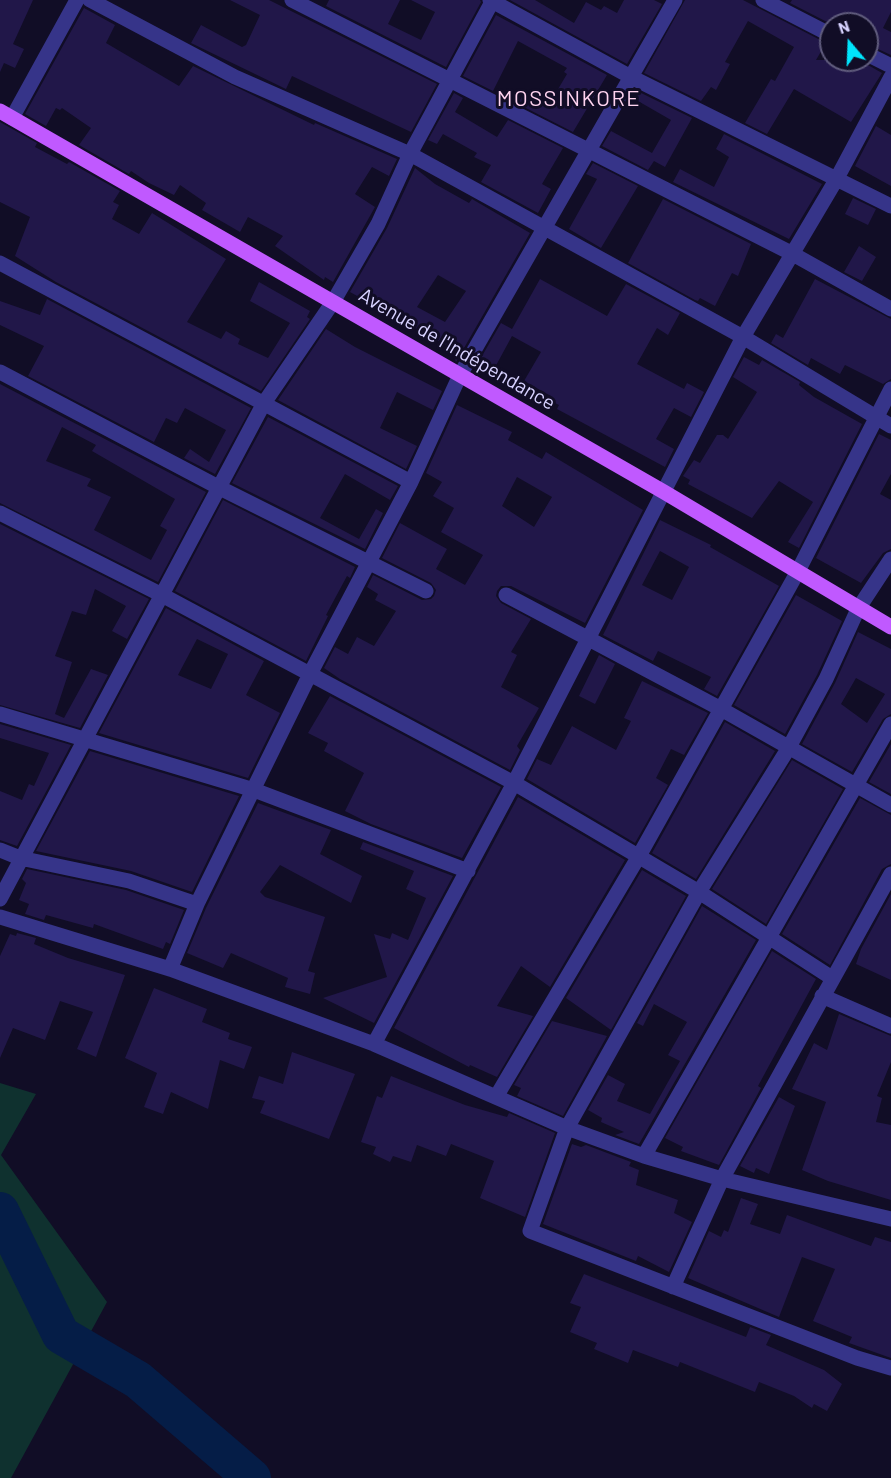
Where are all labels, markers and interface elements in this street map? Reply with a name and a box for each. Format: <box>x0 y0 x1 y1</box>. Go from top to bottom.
north arrow <box>819 12 879 72</box>
text: N <box>835 16 852 37</box>
district label: MOSSINKORE <box>497 86 641 112</box>
street label: Avenue de l'Indépendance <box>355 283 559 415</box>

